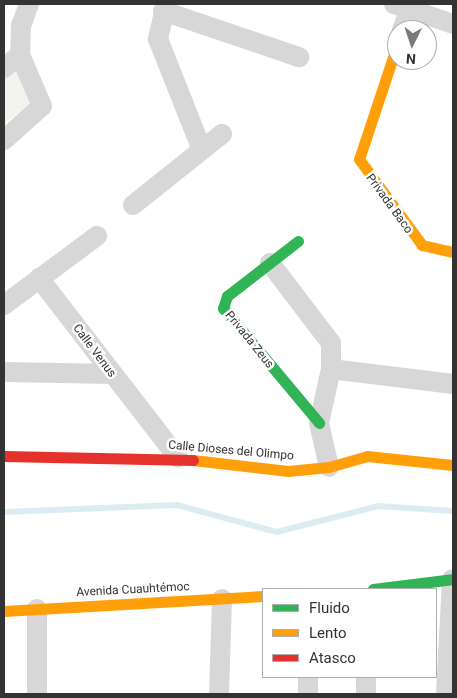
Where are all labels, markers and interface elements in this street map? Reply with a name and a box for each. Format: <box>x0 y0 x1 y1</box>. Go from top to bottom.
north arrow <box>387 20 437 70</box>
text: N <box>406 51 417 67</box>
street label: Privada Baco <box>363 171 415 237</box>
street label: Privada Zeus <box>222 309 276 371</box>
street label: Calle Venus <box>69 322 119 380</box>
street label: Calle Dioses del Olimpo <box>168 438 294 464</box>
street label: Avenida Cuauhtémoc <box>76 580 190 600</box>
legend <box>262 588 437 678</box>
text: Fluido <box>309 599 350 617</box>
text: Lento <box>309 624 347 642</box>
text: Atasco <box>309 649 356 667</box>

